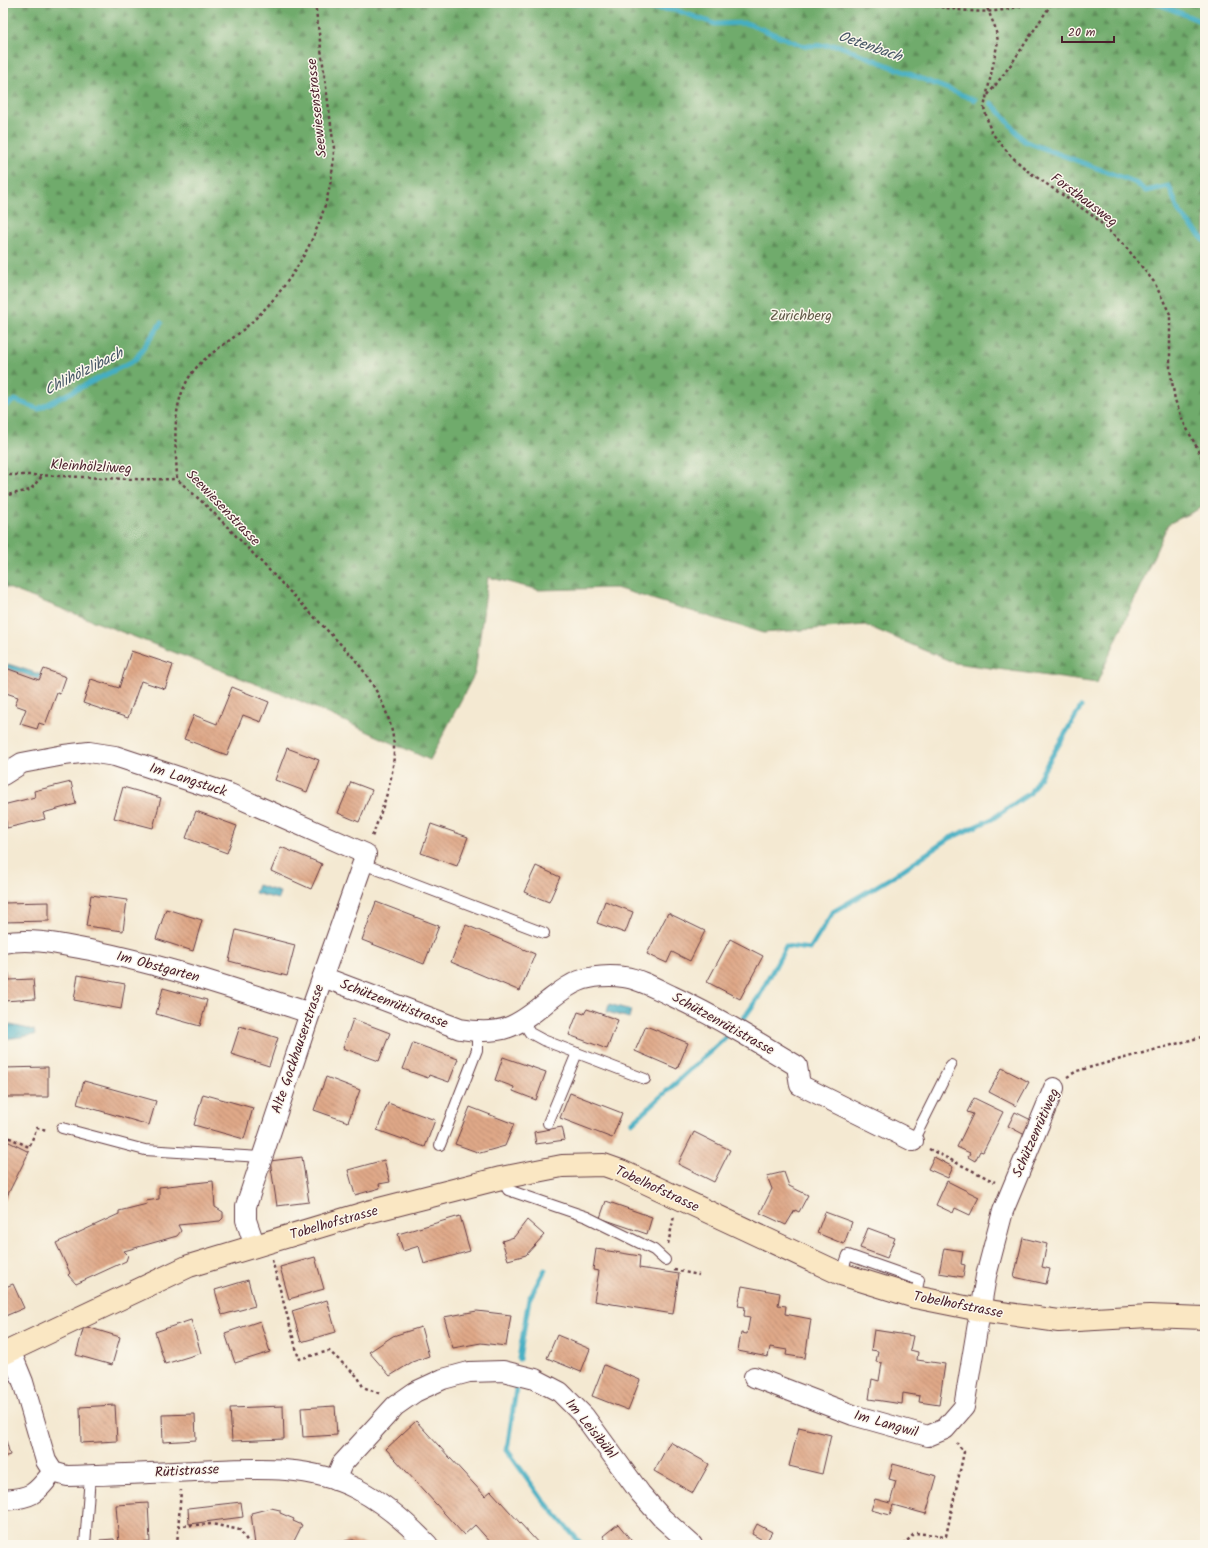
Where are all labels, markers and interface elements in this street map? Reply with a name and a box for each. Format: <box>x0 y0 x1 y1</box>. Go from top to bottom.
scale bar <box>1062 18 1114 44</box>
text: 20 m <box>1068 23 1096 42</box>
water label: Oetenbach <box>835 25 907 70</box>
street label: Seewiesenstrasse <box>301 57 333 159</box>
street label: Forsthausweg <box>1046 167 1122 233</box>
park label: Zürichberg <box>770 305 832 327</box>
water label: Chlihölzlibach <box>40 341 130 402</box>
street label: Kleinhölzliweg <box>50 454 132 480</box>
street label: Seewiesenstrasse <box>180 465 266 552</box>
street label: Im Langstuck <box>146 757 230 803</box>
street label: Im Obstgarten <box>114 945 202 989</box>
street label: Schützenrütistrasse <box>337 973 452 1035</box>
street label: Alte Gockhauserstrasse <box>266 981 331 1117</box>
street label: Schützenrütistrasse <box>668 987 779 1062</box>
street label: Schützenrütiweg <box>1006 1085 1066 1181</box>
street label: Tobelhofstrasse <box>611 1160 703 1218</box>
street label: Tobelhofstrasse <box>287 1200 381 1246</box>
street label: Tobelhofstrasse <box>911 1286 1005 1325</box>
street label: Im Leisibühl <box>560 1394 623 1465</box>
street label: Im Langwil <box>851 1404 921 1444</box>
street label: Rütistrasse <box>154 1458 220 1484</box>

